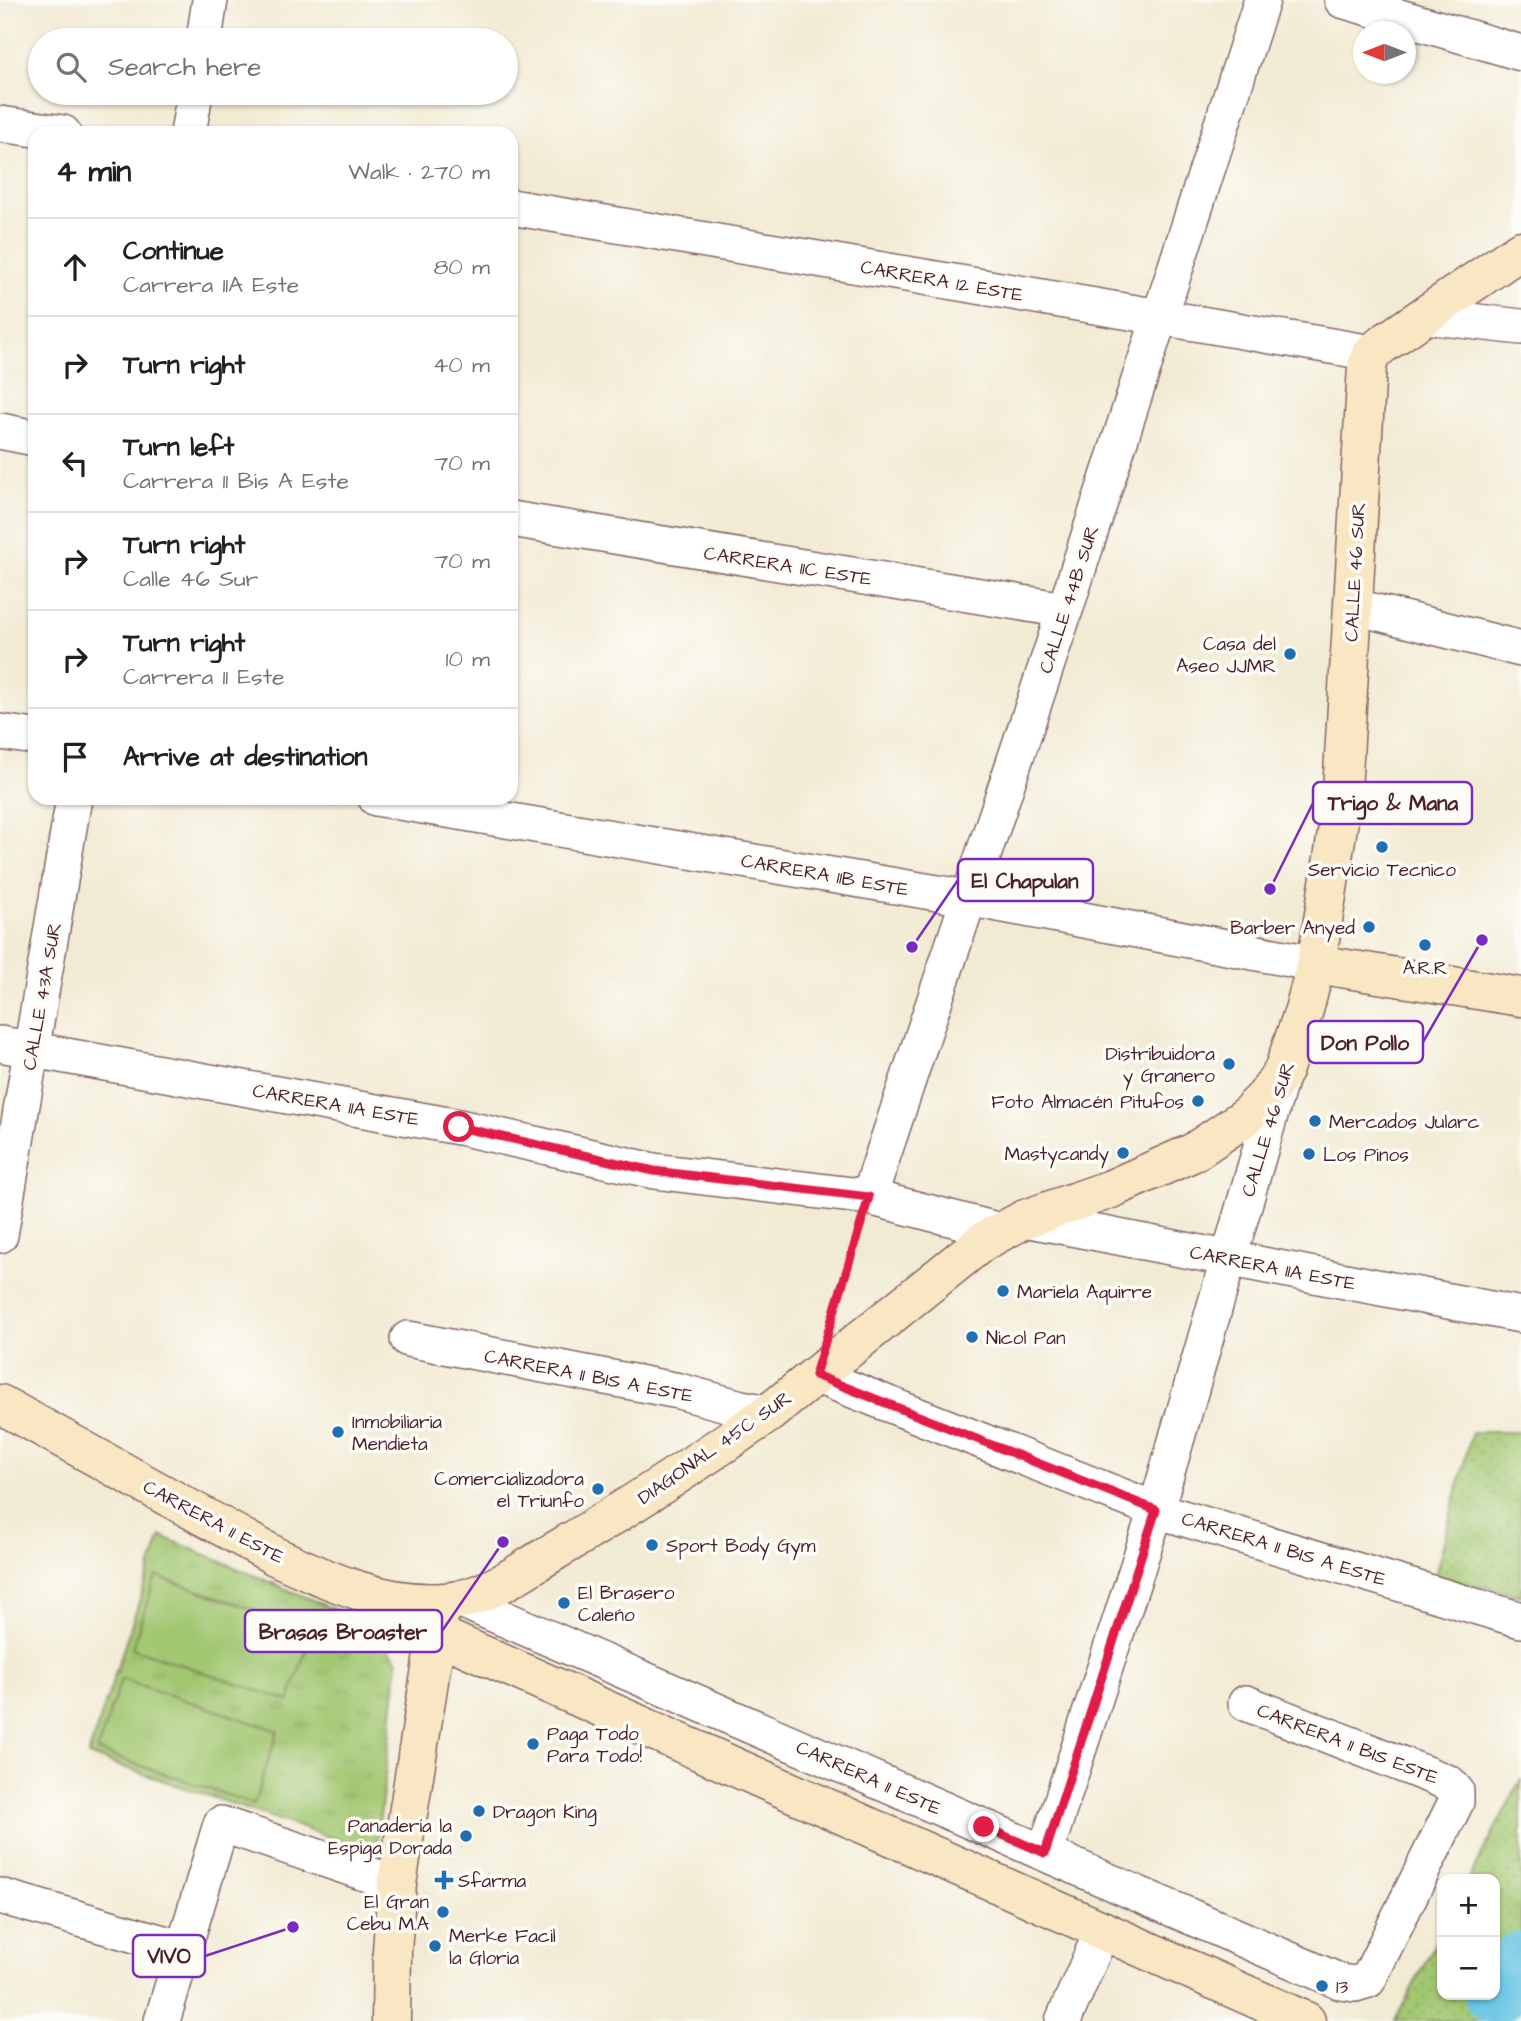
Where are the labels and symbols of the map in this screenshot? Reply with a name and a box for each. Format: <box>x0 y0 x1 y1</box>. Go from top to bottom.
north arrow <box>1353 21 1416 84</box>
street label: CARRERA 12 ESTE <box>858 254 1025 309</box>
street label: CALLE 46 SUR <box>1338 502 1373 643</box>
street label: CALLE 44B SUR <box>1033 522 1106 677</box>
street label: CARRERA 11C ESTE <box>702 540 874 593</box>
place label: Casa del Aseo JJMR <box>1176 631 1276 680</box>
marker: Casa del Aseo JJMR <box>1282 646 1298 662</box>
callout: Trigo & Mana <box>1313 782 1472 824</box>
text: Trigo & Mana <box>1327 789 1459 820</box>
marker: Servicio Tecnico <box>1374 839 1390 855</box>
street label: CARRERA 11B ESTE <box>739 847 911 904</box>
place label: Servicio Tecnico <box>1308 857 1456 884</box>
callout: El Chapulan <box>958 859 1093 901</box>
text: El Chapulan <box>972 867 1079 897</box>
place label: Barber Anyed <box>1230 915 1355 943</box>
marker: Barber Anyed <box>1361 919 1377 935</box>
street label: CALLE 43A SUR <box>16 920 69 1072</box>
marker: A.R.R <box>1417 937 1433 953</box>
place label: A.R.R <box>1403 955 1447 982</box>
callout: Don Pollo <box>1308 1021 1423 1063</box>
text: Don Pollo <box>1321 1029 1409 1058</box>
place label: Distribuidora y Granero <box>1105 1041 1215 1091</box>
marker: Distribuidora y Granero <box>1221 1056 1237 1072</box>
street label: CALLE 46 SUR <box>1235 1059 1302 1200</box>
street label: CARRERA 11A ESTE <box>250 1078 421 1133</box>
place label: Foto Almacén Pitufos <box>991 1089 1184 1116</box>
marker: Foto Almacén Pitufos <box>1190 1093 1206 1109</box>
place label: Mercados Jularc <box>1329 1109 1480 1136</box>
route start <box>443 1111 474 1142</box>
marker: Mercados Jularc <box>1307 1113 1323 1129</box>
place label: Mastycandy <box>1005 1141 1110 1169</box>
place label: Los Pinos <box>1323 1142 1409 1169</box>
marker: Mastycandy <box>1115 1145 1131 1161</box>
marker: Los Pinos <box>1301 1146 1317 1162</box>
street label: CARRERA 11A ESTE <box>1187 1239 1358 1298</box>
place label: Mariela Aquirre <box>1017 1279 1152 1306</box>
marker: Mariela Aquirre <box>995 1283 1011 1299</box>
place label: Nicol Pan <box>986 1325 1065 1352</box>
marker: Nicol Pan <box>964 1329 980 1345</box>
street label: CARRERA 11 BIS A ESTE <box>482 1343 695 1410</box>
street label: DIAGONAL 45C SUR <box>633 1385 797 1511</box>
place label: Inmobiliaria Mendieta <box>352 1409 442 1458</box>
marker: Inmobiliaria Mendieta <box>330 1424 346 1440</box>
place label: Comercializadora el Triunfo <box>434 1466 584 1515</box>
street label: CARRERA 11 ESTE <box>138 1474 289 1571</box>
marker: Comercializadora el Triunfo <box>590 1481 606 1497</box>
street label: CARRERA 11 BIS A ESTE <box>1178 1505 1389 1593</box>
place label: Sport Body Gym <box>666 1533 816 1561</box>
marker: Sport Body Gym <box>644 1537 660 1553</box>
place label: El Brasero Caleńo <box>578 1580 675 1629</box>
marker: El Brasero Caleńo <box>556 1595 572 1611</box>
callout: Brasas Broaster <box>245 1610 442 1652</box>
text: Brasas Broaster <box>259 1618 428 1647</box>
street label: CARRERA 11 BIS ESTE <box>1253 1697 1442 1791</box>
place label: Paga Todo Para Todo! <box>547 1721 642 1770</box>
street label: CARRERA 11 ESTE <box>792 1734 945 1822</box>
marker: Paga Todo Para Todo! <box>525 1736 541 1752</box>
place label: Dragon King <box>493 1799 597 1827</box>
marker: Dragon King <box>471 1803 487 1819</box>
route end <box>968 1811 999 1842</box>
place label: Panadería la Espiga Dorada <box>328 1813 452 1863</box>
marker: Panadería la Espiga Dorada <box>458 1828 474 1844</box>
place label: Sfarma <box>458 1868 526 1895</box>
marker: Sfarma <box>436 1872 452 1888</box>
place label: El Gran Cebu M.A <box>347 1889 429 1938</box>
marker: El Gran Cebu M.A <box>435 1904 451 1920</box>
place label: Merke Facil la Gloria <box>449 1923 556 1972</box>
callout: VIVO <box>133 1935 205 1977</box>
marker: Merke Facil la Gloria <box>427 1938 443 1954</box>
text: VIVO <box>146 1942 191 1971</box>
place label: 13 <box>1336 1974 1348 2001</box>
marker: 13 <box>1314 1978 1330 1994</box>

